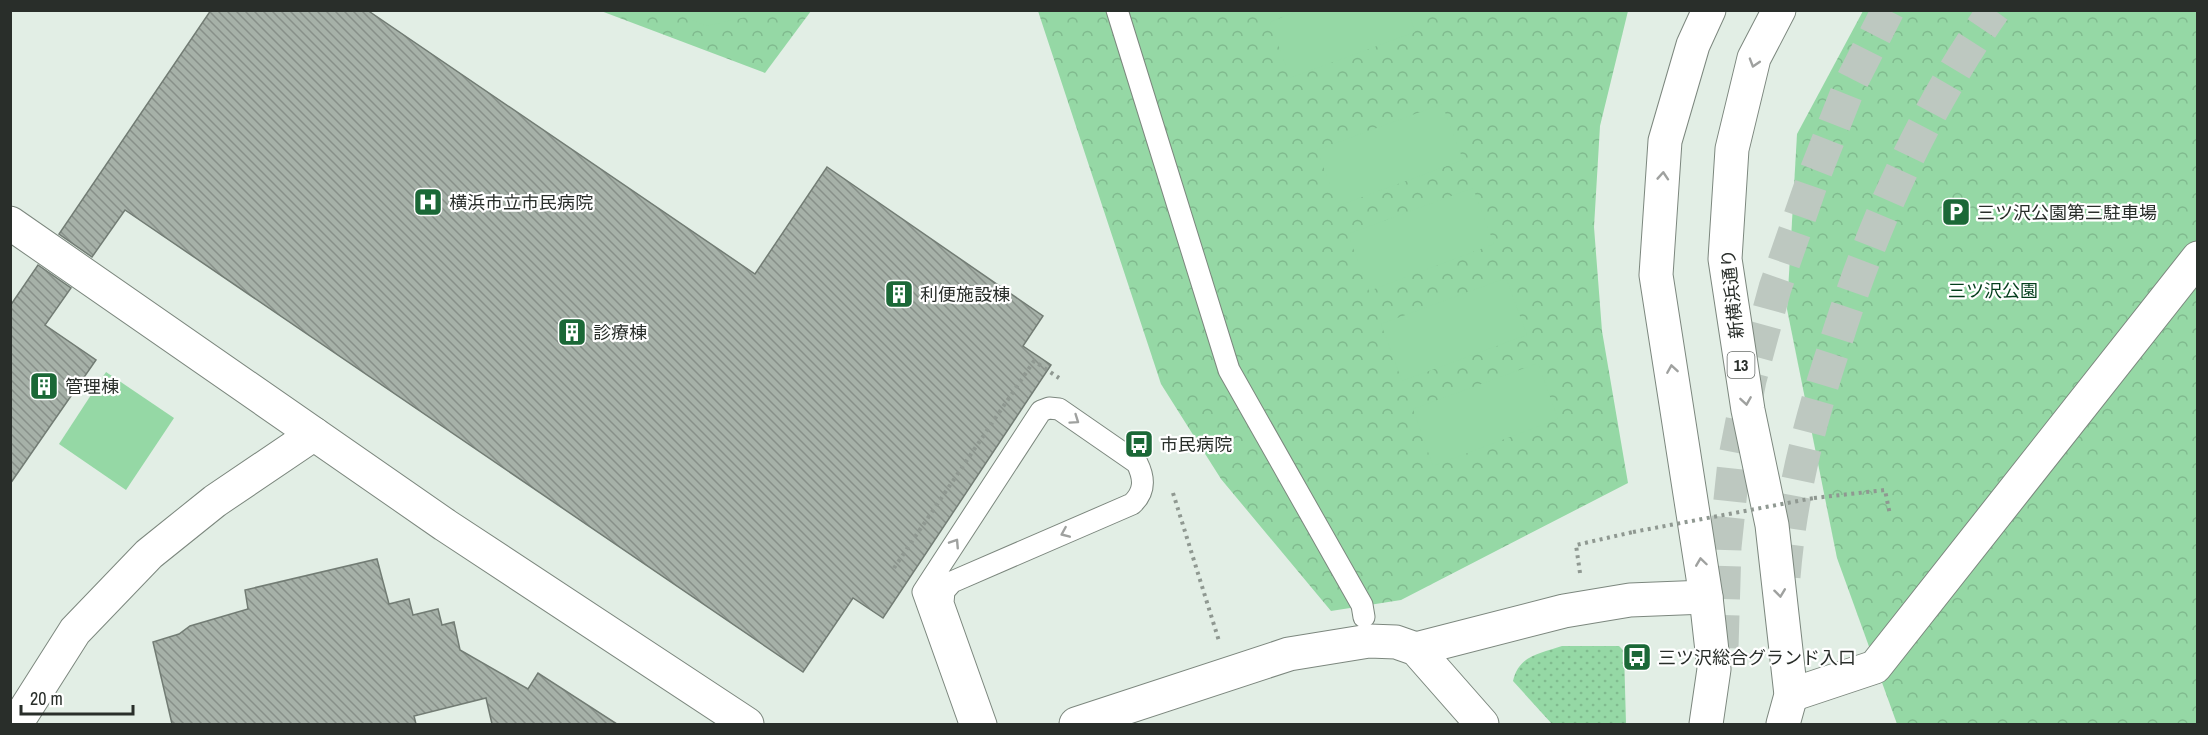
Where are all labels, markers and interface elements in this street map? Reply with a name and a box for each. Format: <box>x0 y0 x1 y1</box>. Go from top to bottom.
one-way arrow <box>1749 57 1761 68</box>
one-way arrow <box>1656 172 1669 181</box>
hospital icon: 横浜市立市民病院 <box>412 186 444 218</box>
place label: 横浜市立市民病院 <box>449 190 593 215</box>
parking icon: 三ツ沢公園第三駐車場 <box>1940 196 1972 228</box>
place label: 三ツ沢公園第三駐車場 <box>1977 200 2157 225</box>
street label: 新横浜通り <box>1715 248 1749 340</box>
building icon: 利便施設棟 <box>883 278 915 310</box>
park label: 三ツ沢公園 <box>1948 278 2038 303</box>
place label: 利便施設棟 <box>920 282 1010 307</box>
building icon: 診療棟 <box>556 316 588 348</box>
place label: 診療棟 <box>593 320 647 345</box>
road number: 13 <box>1728 352 1754 378</box>
one-way arrow <box>1666 365 1678 374</box>
building icon: 管理棟 <box>28 370 60 402</box>
place label: 管理棟 <box>65 374 119 399</box>
one-way arrow <box>1740 396 1752 405</box>
one-way arrow <box>1068 413 1079 424</box>
bus stop icon: 市民病院 <box>1123 428 1155 460</box>
place label: 市民病院 <box>1160 432 1232 457</box>
one-way arrow <box>1061 526 1072 538</box>
one-way arrow <box>948 539 959 550</box>
one-way arrow <box>1696 558 1708 567</box>
one-way arrow <box>1773 588 1785 597</box>
bus stop icon: 三ツ沢総合グランド入口 <box>1621 641 1653 673</box>
place label: 三ツ沢総合グランド入口 <box>1658 645 1856 670</box>
scale bar <box>21 678 134 716</box>
text: 20 m <box>30 686 63 711</box>

